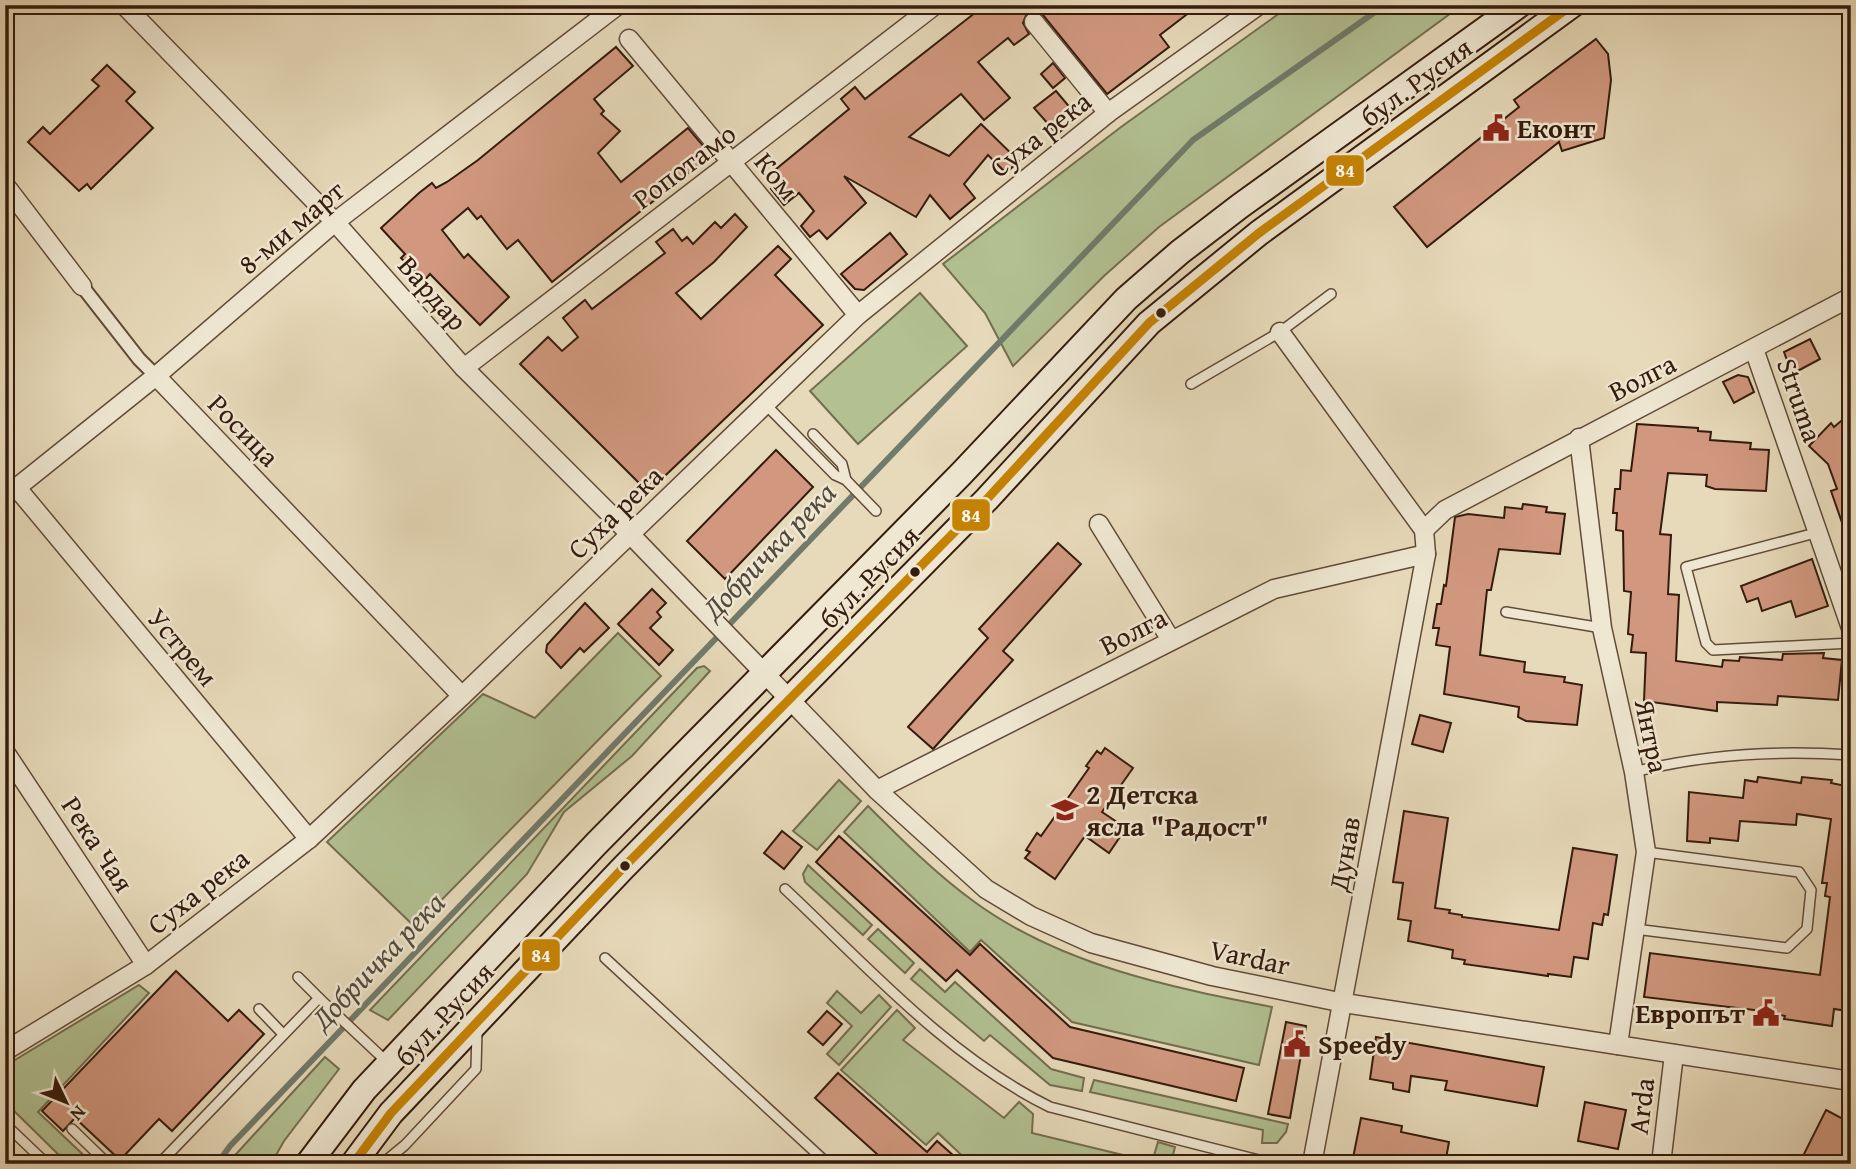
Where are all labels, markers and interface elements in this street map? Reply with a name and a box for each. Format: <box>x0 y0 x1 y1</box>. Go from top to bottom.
street label: бул. Русия <box>1351 27 1480 136</box>
street label: Суха река <box>980 80 1100 187</box>
place label: Еконт <box>1517 107 1595 148</box>
street label: Ропотамо <box>623 113 744 218</box>
public building icon: Еконт <box>1481 113 1511 143</box>
street label: Ком <box>745 143 810 209</box>
line badge: 84 <box>1325 154 1365 187</box>
text: 84 <box>1335 156 1355 184</box>
street label: 8-ми март <box>229 170 353 283</box>
street label: Вардар <box>389 246 478 339</box>
unlabelled marker <box>1154 306 1168 320</box>
street label: Волга <box>1601 342 1683 411</box>
street label: Struma <box>1767 352 1834 448</box>
street label: Росица <box>199 384 290 476</box>
street label: Суха река <box>557 455 672 568</box>
water label: Добричка река <box>690 471 846 631</box>
line badge: 84 <box>951 498 991 532</box>
text: 84 <box>961 501 981 529</box>
street label: бул. Русия <box>809 516 928 637</box>
unlabelled marker <box>908 565 922 579</box>
street label: Волга <box>1092 596 1174 665</box>
street label: Устрем <box>138 599 228 695</box>
street label: Янтра <box>1624 694 1680 777</box>
place label: 2 Детска ясла "Радост" <box>1085 773 1269 846</box>
street label: Река Чая <box>52 788 145 900</box>
school or university icon: 2 Детска ясла "Радост" <box>1050 795 1080 825</box>
street label: Дунав <box>1317 813 1370 896</box>
street label: Суха река <box>138 837 258 944</box>
unlabelled marker <box>618 859 632 873</box>
water label: Добричка река <box>299 881 455 1041</box>
street label: Vardar <box>1206 928 1294 985</box>
line badge: 84 <box>521 938 561 972</box>
text: 84 <box>531 941 551 969</box>
street label: бул. Русия <box>384 952 503 1075</box>
place label: Европът <box>1635 992 1745 1033</box>
public building icon: Европът <box>1751 998 1781 1028</box>
place label: Speedy <box>1318 1023 1407 1064</box>
public building icon: Speedy <box>1282 1029 1312 1059</box>
north arrow <box>32 1068 102 1138</box>
street label: Arda <box>1617 1075 1664 1136</box>
text: N <box>64 1099 93 1128</box>

